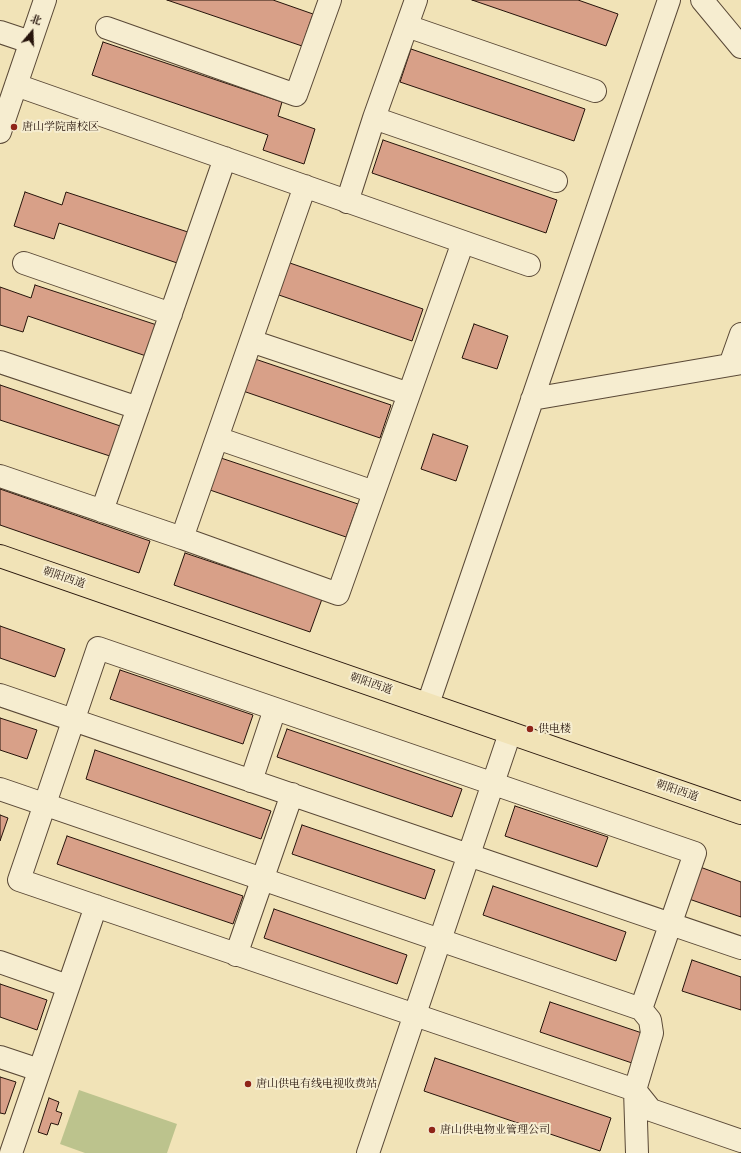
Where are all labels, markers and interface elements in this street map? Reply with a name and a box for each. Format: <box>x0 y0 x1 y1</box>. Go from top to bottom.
text: 北 <box>28 11 44 29</box>
north arrow <box>12 12 52 52</box>
place label: 唐山学院南校区 <box>22 120 99 134</box>
marker: 唐山学院南校区 <box>9 122 19 132</box>
street label: 朝阳西道 <box>41 565 87 591</box>
street label: 朝阳西道 <box>348 671 394 697</box>
place label: 供电楼 <box>538 722 571 736</box>
marker: 供电楼 <box>525 724 535 734</box>
street label: 朝阳西道 <box>654 778 700 804</box>
place label: 唐山供电有线电视收费站 <box>256 1077 377 1091</box>
marker: 唐山供电有线电视收费站 <box>243 1079 253 1089</box>
place label: 唐山供电物业管理公司 <box>440 1123 550 1137</box>
marker: 唐山供电物业管理公司 <box>427 1125 437 1135</box>

